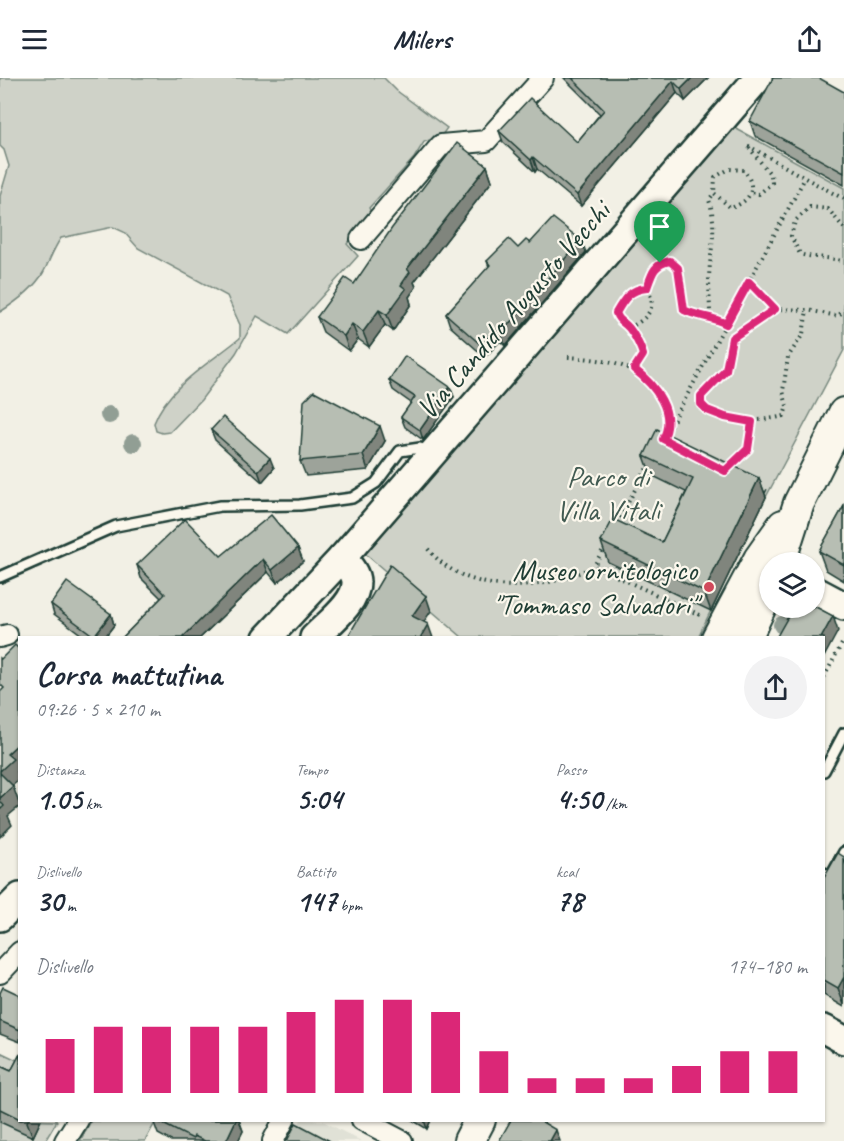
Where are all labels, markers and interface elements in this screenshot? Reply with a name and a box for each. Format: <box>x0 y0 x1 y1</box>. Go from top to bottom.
text: Milers <box>393 22 451 56</box>
icon: menu <box>18 23 51 56</box>
icon: share <box>793 23 826 56</box>
street label: Via Candido Augusto Vecchi <box>408 191 620 427</box>
pin <box>634 201 685 263</box>
icon: arrive <box>643 210 676 243</box>
park label: Parco di Villa Vitali <box>556 457 663 529</box>
place label: Museo ornitologico "Tommaso Salvadori" <box>493 551 703 623</box>
map controls <box>759 552 825 618</box>
button: layers <box>759 552 825 618</box>
marker: Museo ornitologico "Tommaso Salvadori" <box>702 580 716 594</box>
text: Corsa mattutina <box>36 653 222 695</box>
button: share <box>744 656 807 719</box>
text: 09:26 · 5 × 210 m <box>36 697 160 722</box>
text: Distanza <box>36 760 84 780</box>
text: Tempo <box>296 760 328 780</box>
text: Passo <box>556 760 586 780</box>
text: 1.05 <box>36 780 82 818</box>
text: 5:04 <box>296 780 342 818</box>
text: 4:50 <box>556 780 602 818</box>
text: km <box>82 794 101 814</box>
text: /km <box>602 794 627 814</box>
text: Dislivello <box>36 862 81 882</box>
text: Battito <box>296 862 336 882</box>
text: kcal <box>556 862 577 882</box>
text: 30 <box>36 882 63 920</box>
text: 147 <box>296 882 336 920</box>
text: 78 <box>556 882 583 920</box>
text: m <box>63 896 76 916</box>
text: bpm <box>336 896 362 916</box>
text: Dislivello <box>36 954 92 979</box>
text: 174–180 m <box>728 954 807 979</box>

